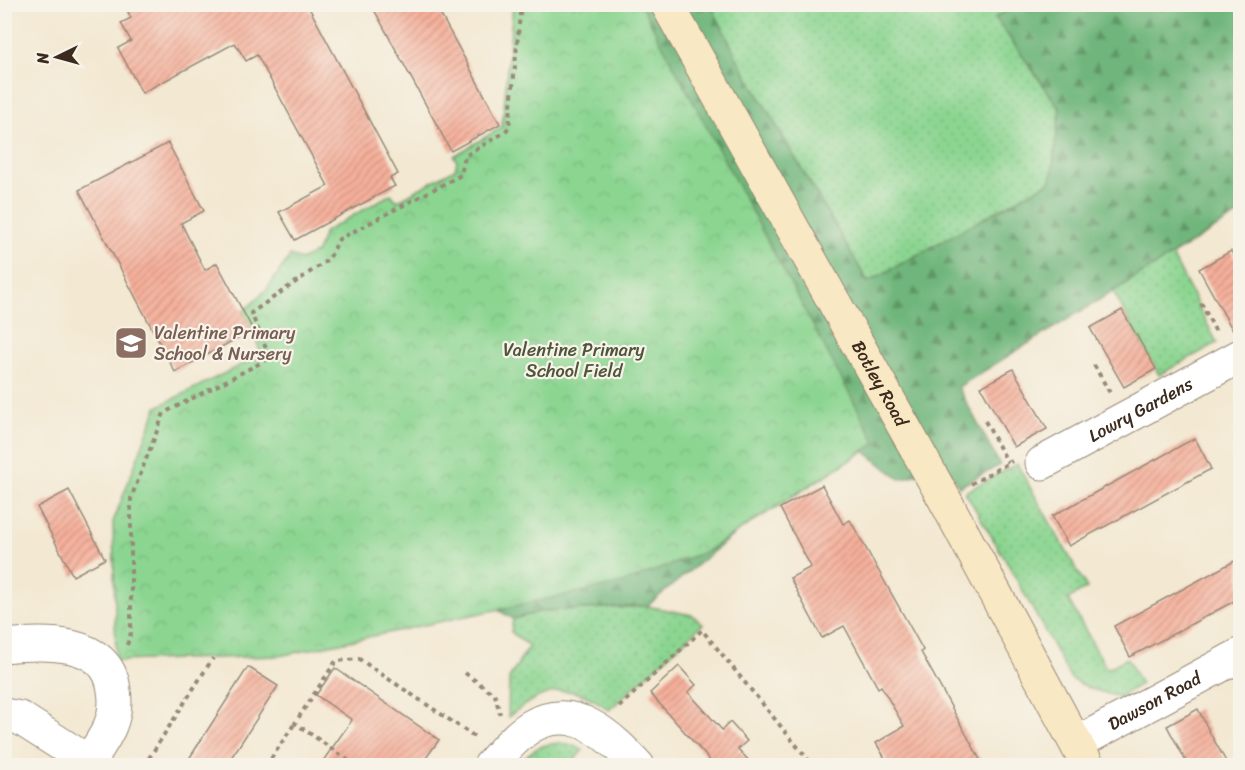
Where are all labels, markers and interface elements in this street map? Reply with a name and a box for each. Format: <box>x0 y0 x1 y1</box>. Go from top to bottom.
north arrow <box>27 27 87 87</box>
text: N <box>28 51 58 66</box>
place label: Valentine Primary School & Nursery <box>154 317 296 370</box>
school or university icon: Valentine Primary School & Nursery <box>113 325 149 361</box>
park label: Valentine Primary School Field <box>503 334 645 387</box>
street label: Botley Road <box>842 334 918 434</box>
street label: Lowry Gardens <box>1082 368 1199 451</box>
street label: Dawson Road <box>1102 662 1208 740</box>

